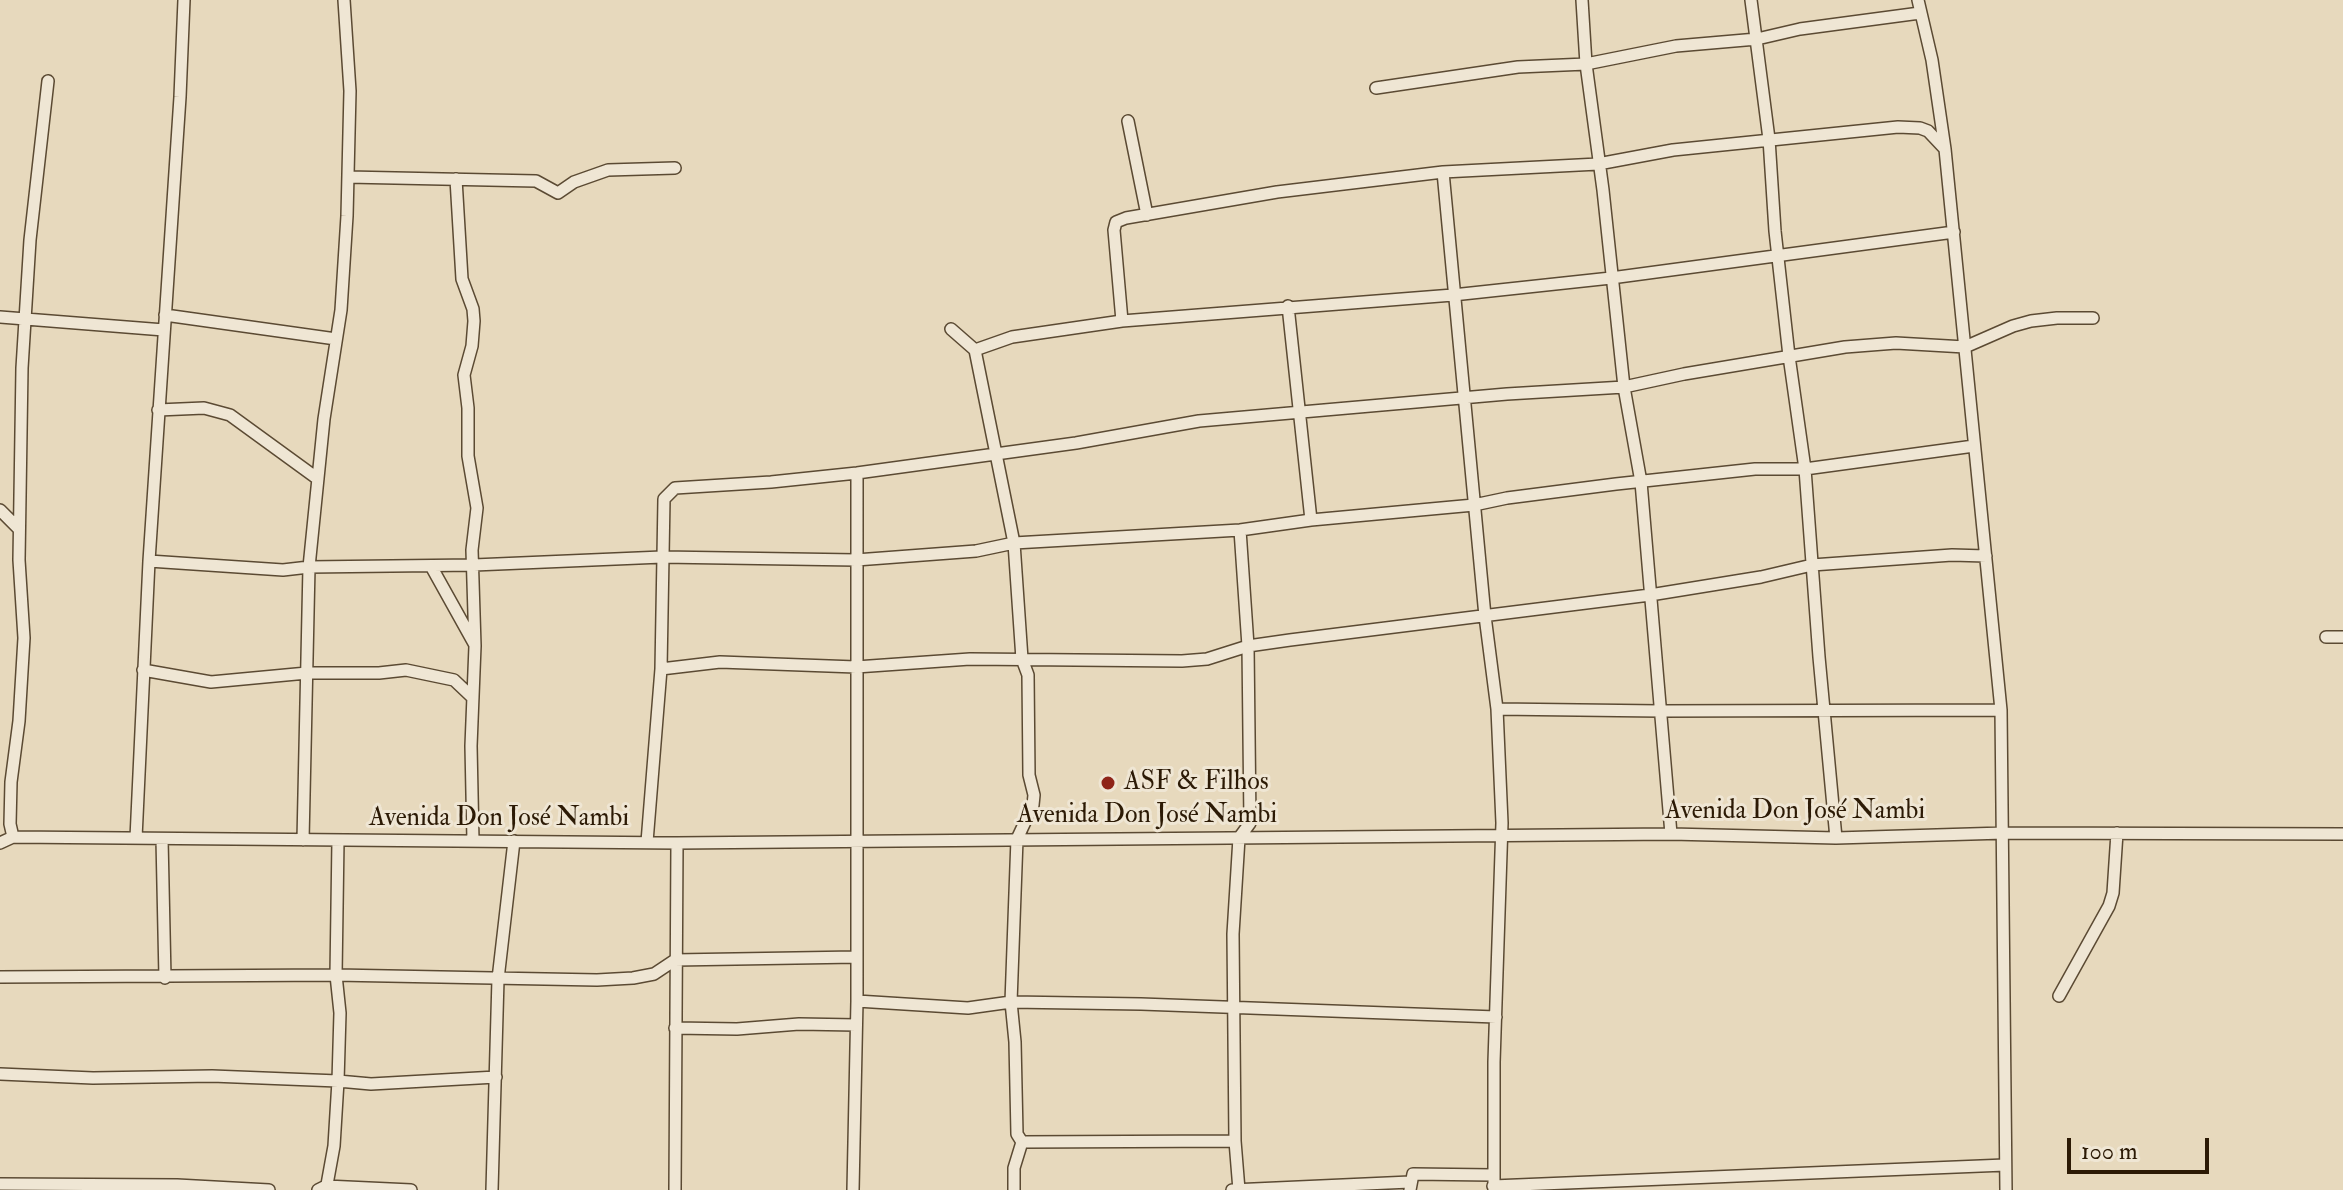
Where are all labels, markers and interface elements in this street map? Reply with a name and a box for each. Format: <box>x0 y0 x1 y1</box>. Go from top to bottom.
place label: ASF & Filhos <box>1124 767 1269 799</box>
marker: ASF & Filhos <box>1099 774 1117 792</box>
street label: Avenida Don José Nambi <box>1665 796 1925 828</box>
street label: Avenida Don José Nambi <box>1017 800 1277 832</box>
street label: Avenida Don José Nambi <box>369 803 629 835</box>
scale bar <box>2071 1122 2213 1172</box>
text: 100 m <box>2081 1136 2138 1167</box>

